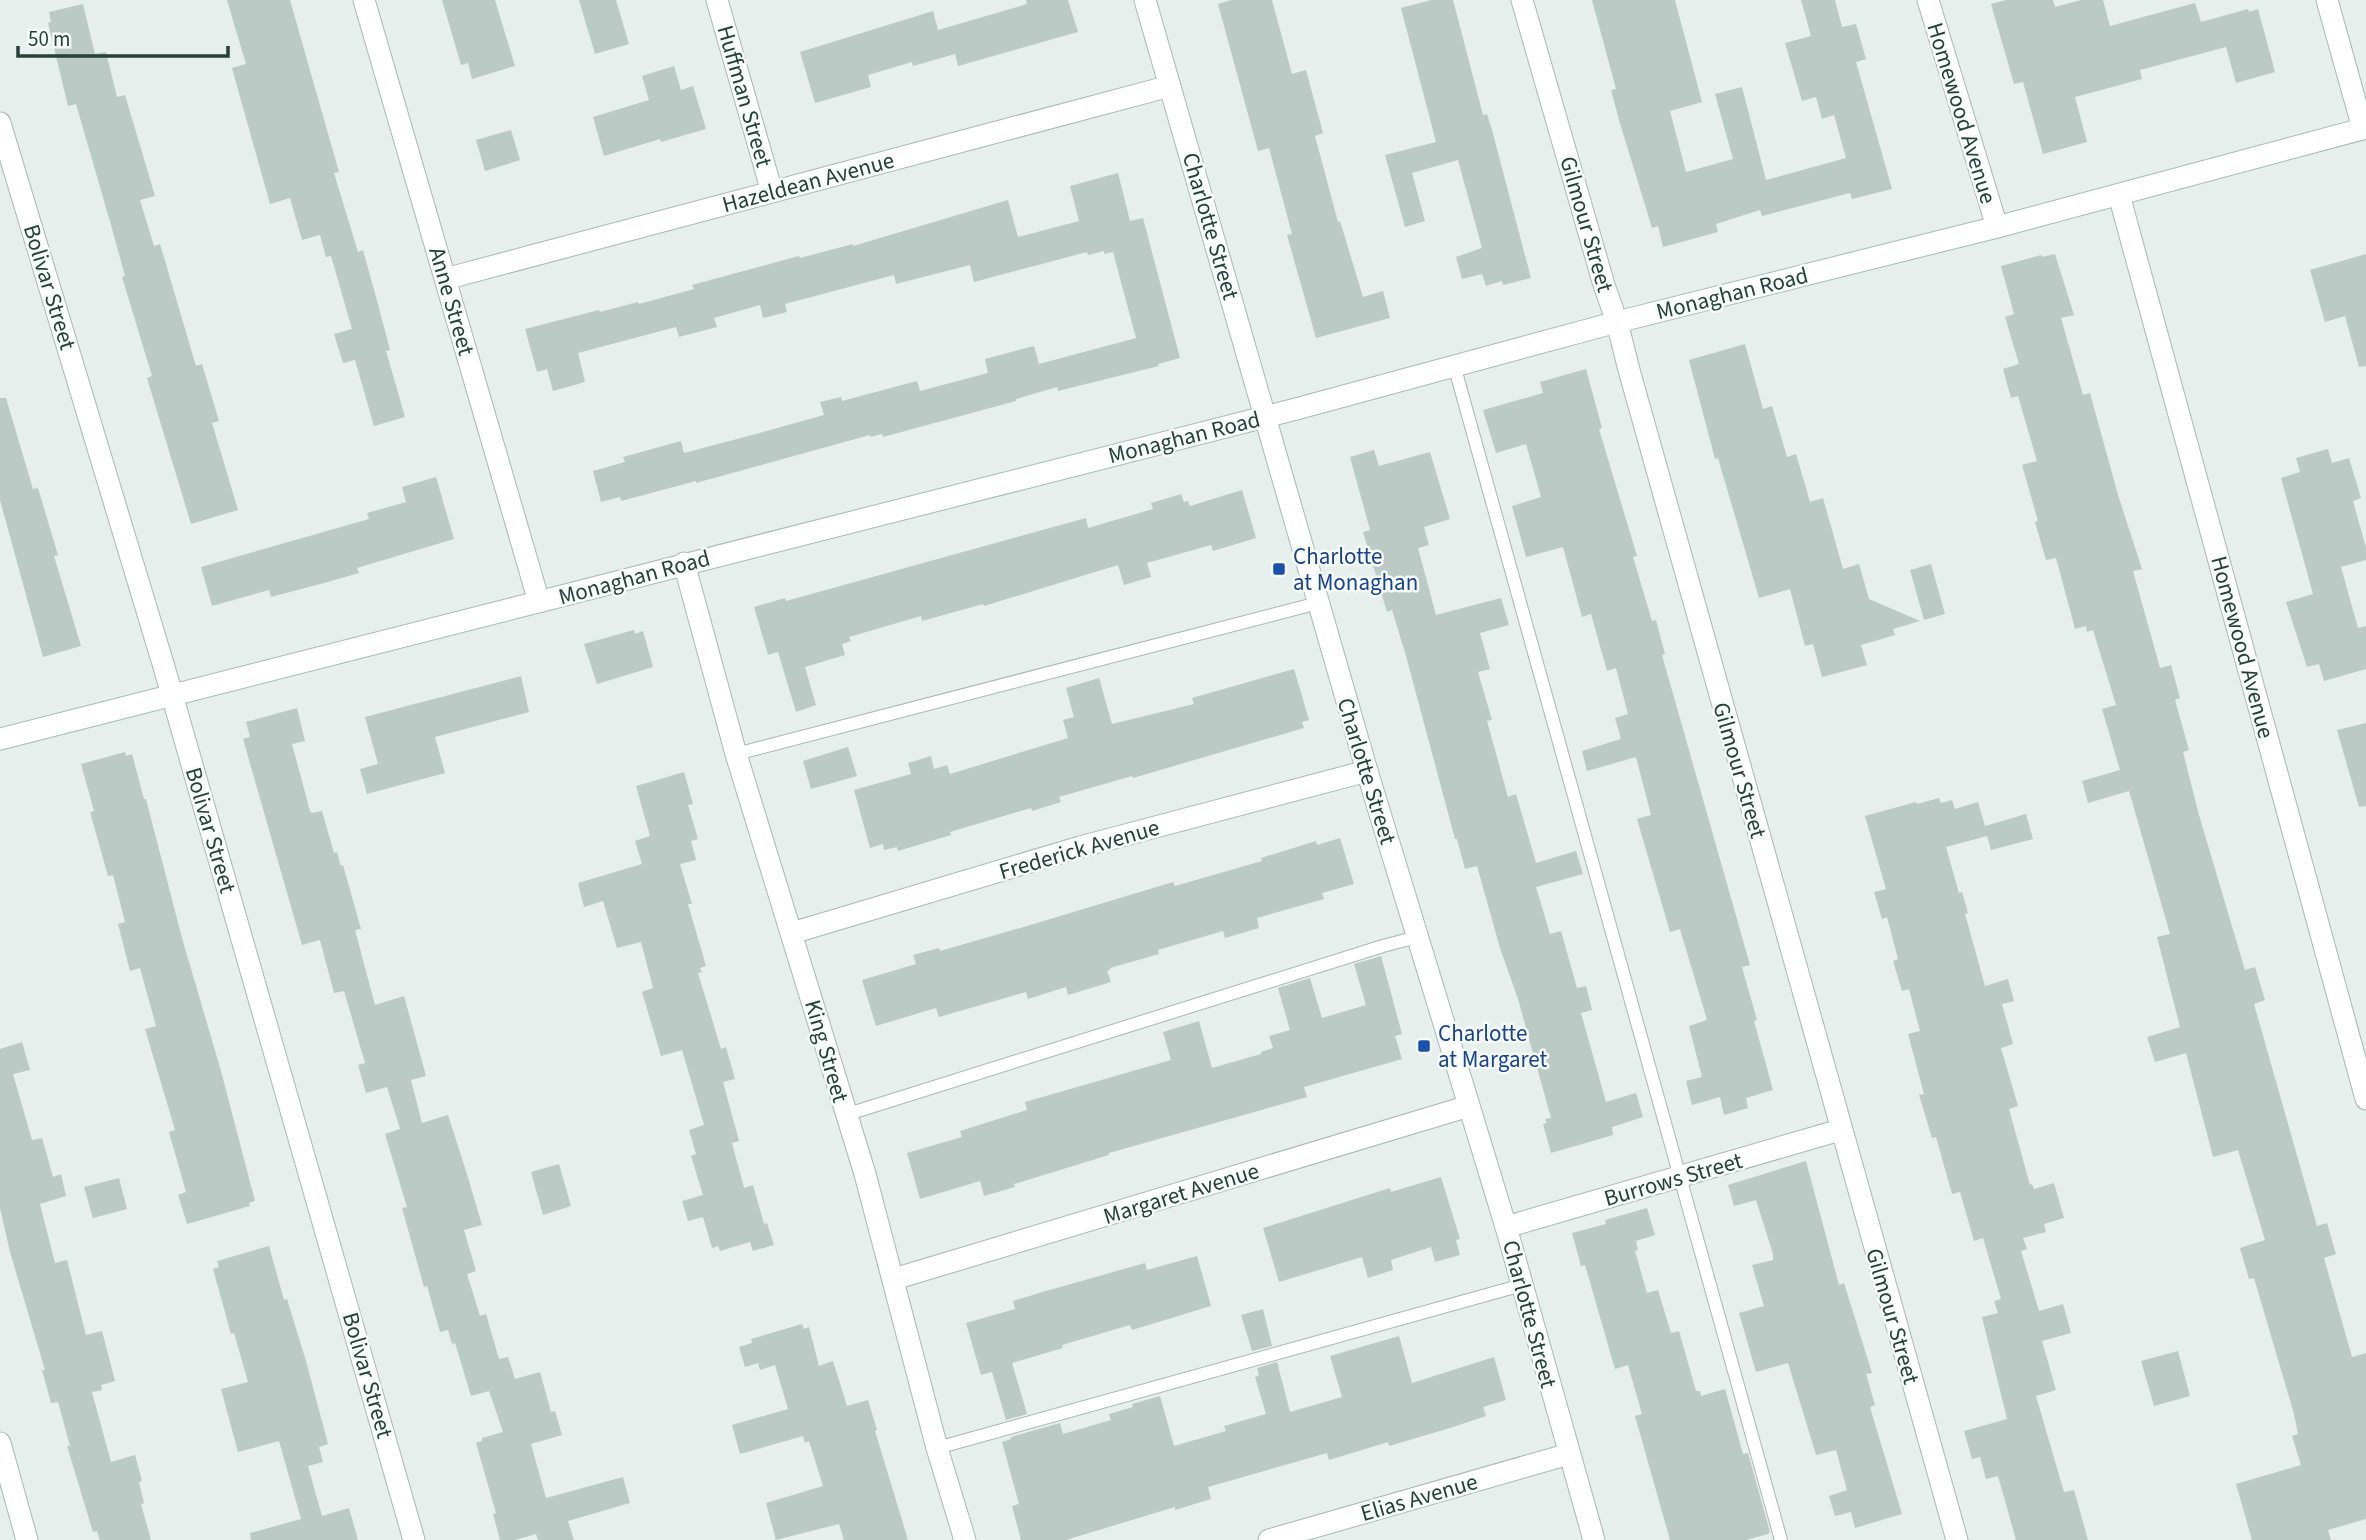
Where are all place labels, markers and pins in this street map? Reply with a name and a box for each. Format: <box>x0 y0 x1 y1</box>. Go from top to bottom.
place label: Charlotte at Monaghan <box>1293 540 1418 599</box>
marker: Charlotte at Monaghan <box>1271 561 1287 577</box>
place label: Charlotte at Margaret <box>1438 1017 1547 1076</box>
marker: Charlotte at Margaret <box>1416 1038 1432 1054</box>

